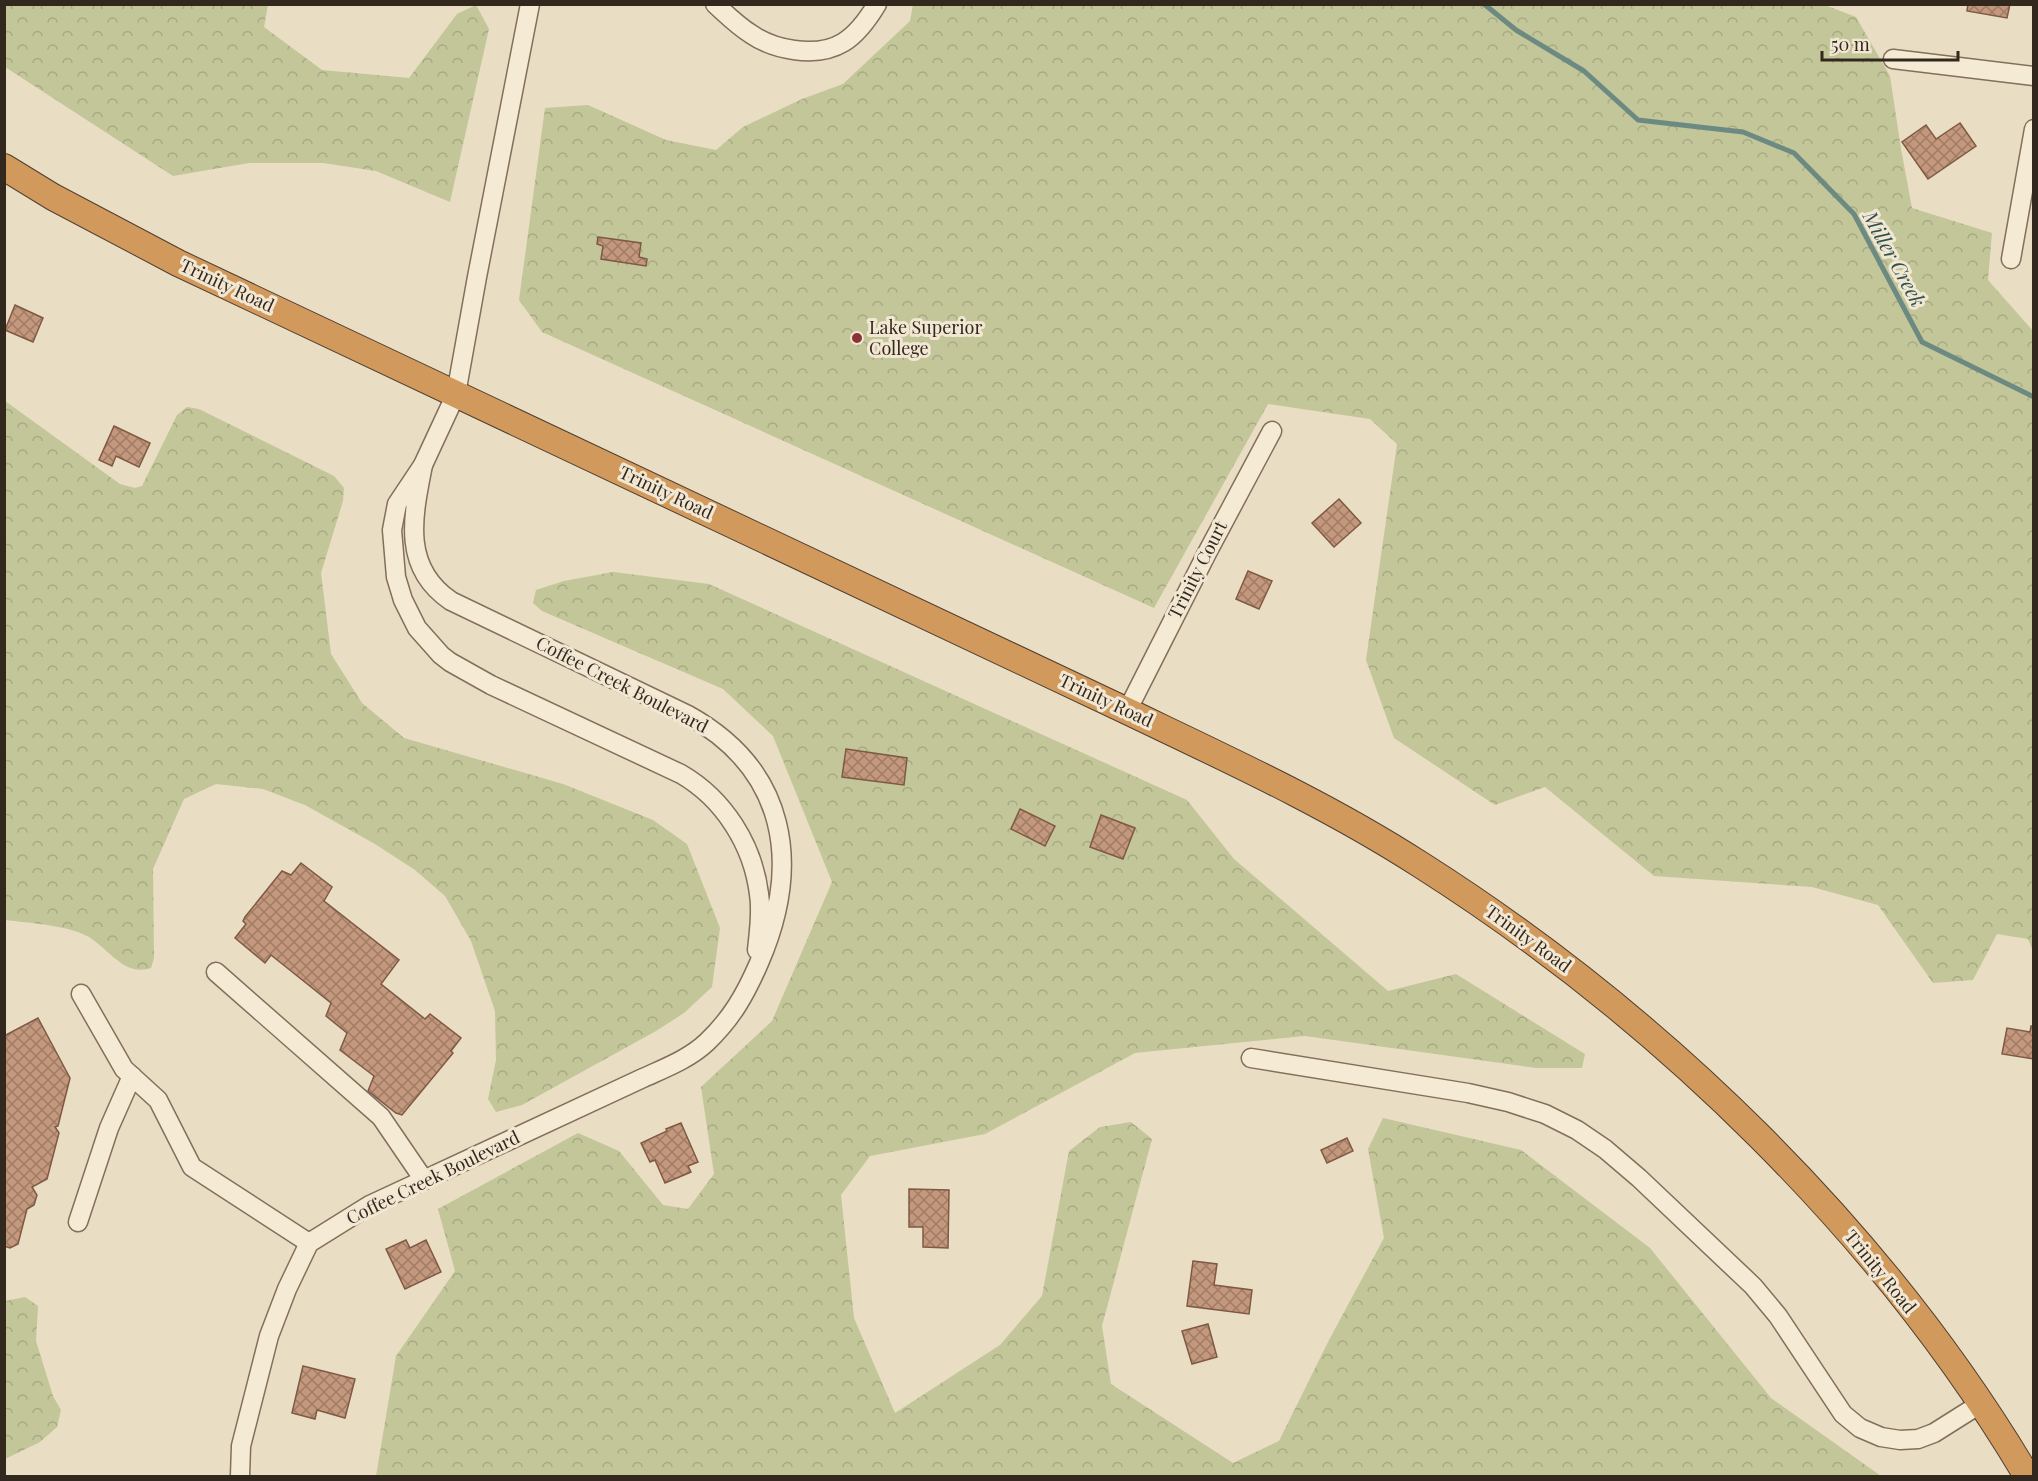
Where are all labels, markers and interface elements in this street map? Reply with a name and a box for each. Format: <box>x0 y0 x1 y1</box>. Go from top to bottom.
scale bar <box>1822 24 1958 62</box>
text: 50 m <box>1831 32 1870 56</box>
water label: Miller Creek <box>1857 205 1933 311</box>
street label: Trinity Road <box>177 253 279 318</box>
place label: Lake Superior College <box>869 315 982 360</box>
marker: Lake Superior College <box>850 331 864 345</box>
street label: Trinity Road <box>616 460 718 525</box>
street label: Trinity Court <box>1162 516 1232 623</box>
street label: Coffee Creek Boulevard <box>532 630 713 738</box>
street label: Trinity Road <box>1056 668 1158 733</box>
street label: Trinity Road <box>1481 899 1577 978</box>
street label: Coffee Creek Boulevard <box>342 1124 524 1230</box>
street label: Trinity Road <box>1840 1225 1922 1319</box>

